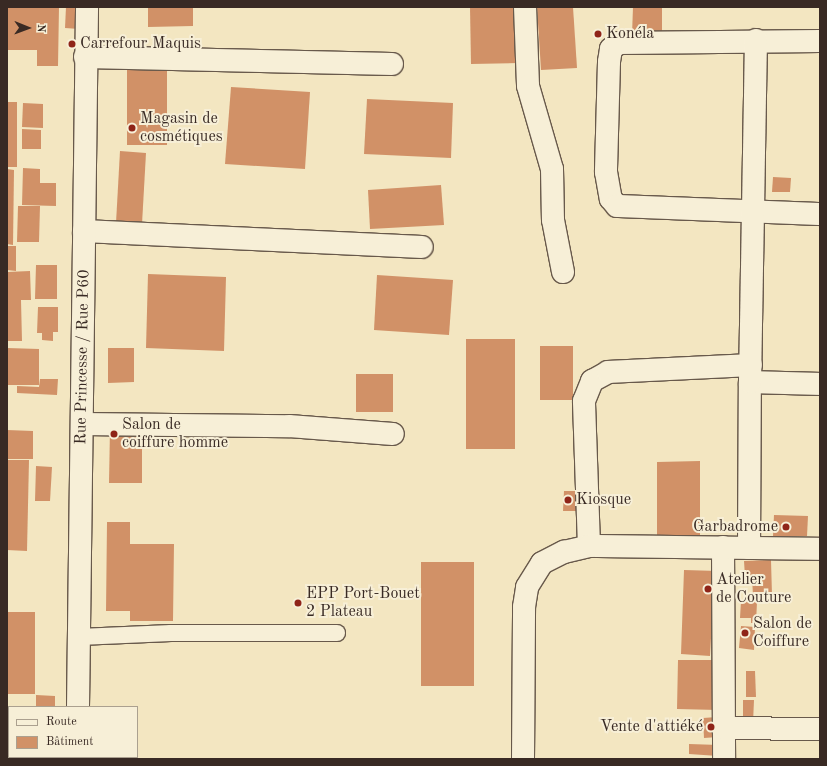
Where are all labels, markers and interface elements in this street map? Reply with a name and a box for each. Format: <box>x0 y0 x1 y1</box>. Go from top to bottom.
north arrow <box>8 8 48 48</box>
text: N <box>35 24 46 33</box>
place label: Konéla <box>606 24 654 44</box>
marker: Konéla <box>593 29 603 39</box>
place label: Carrefour Maquis <box>80 34 201 54</box>
marker: Carrefour Maquis <box>67 39 77 49</box>
place label: Magasin de cosmétiques <box>140 109 223 147</box>
marker: Magasin de cosmétiques <box>127 123 137 133</box>
street label: Rue Princesse / Rue P60 <box>72 269 94 445</box>
place label: Salon de coiffure homme <box>122 415 228 453</box>
marker: Salon de coiffure homme <box>109 429 119 439</box>
place label: Kiosque <box>576 490 631 510</box>
marker: Kiosque <box>563 495 573 505</box>
place label: Garbadrome <box>693 517 778 537</box>
marker: Garbadrome <box>781 522 791 532</box>
place label: Atelier de Couture <box>716 570 791 608</box>
place label: EPP Port-Bouet 2 Plateau <box>306 584 420 622</box>
marker: Atelier de Couture <box>703 584 713 594</box>
marker: EPP Port-Bouet 2 Plateau <box>293 598 303 608</box>
place label: Salon de Coiffure <box>753 614 812 652</box>
marker: Salon de Coiffure <box>740 628 750 638</box>
legend <box>8 706 138 758</box>
text: Route <box>46 716 77 728</box>
place label: Vente d'attiéké <box>600 717 703 737</box>
marker: Vente d'attiéké <box>706 722 716 732</box>
text: Bâtiment <box>46 736 93 748</box>

